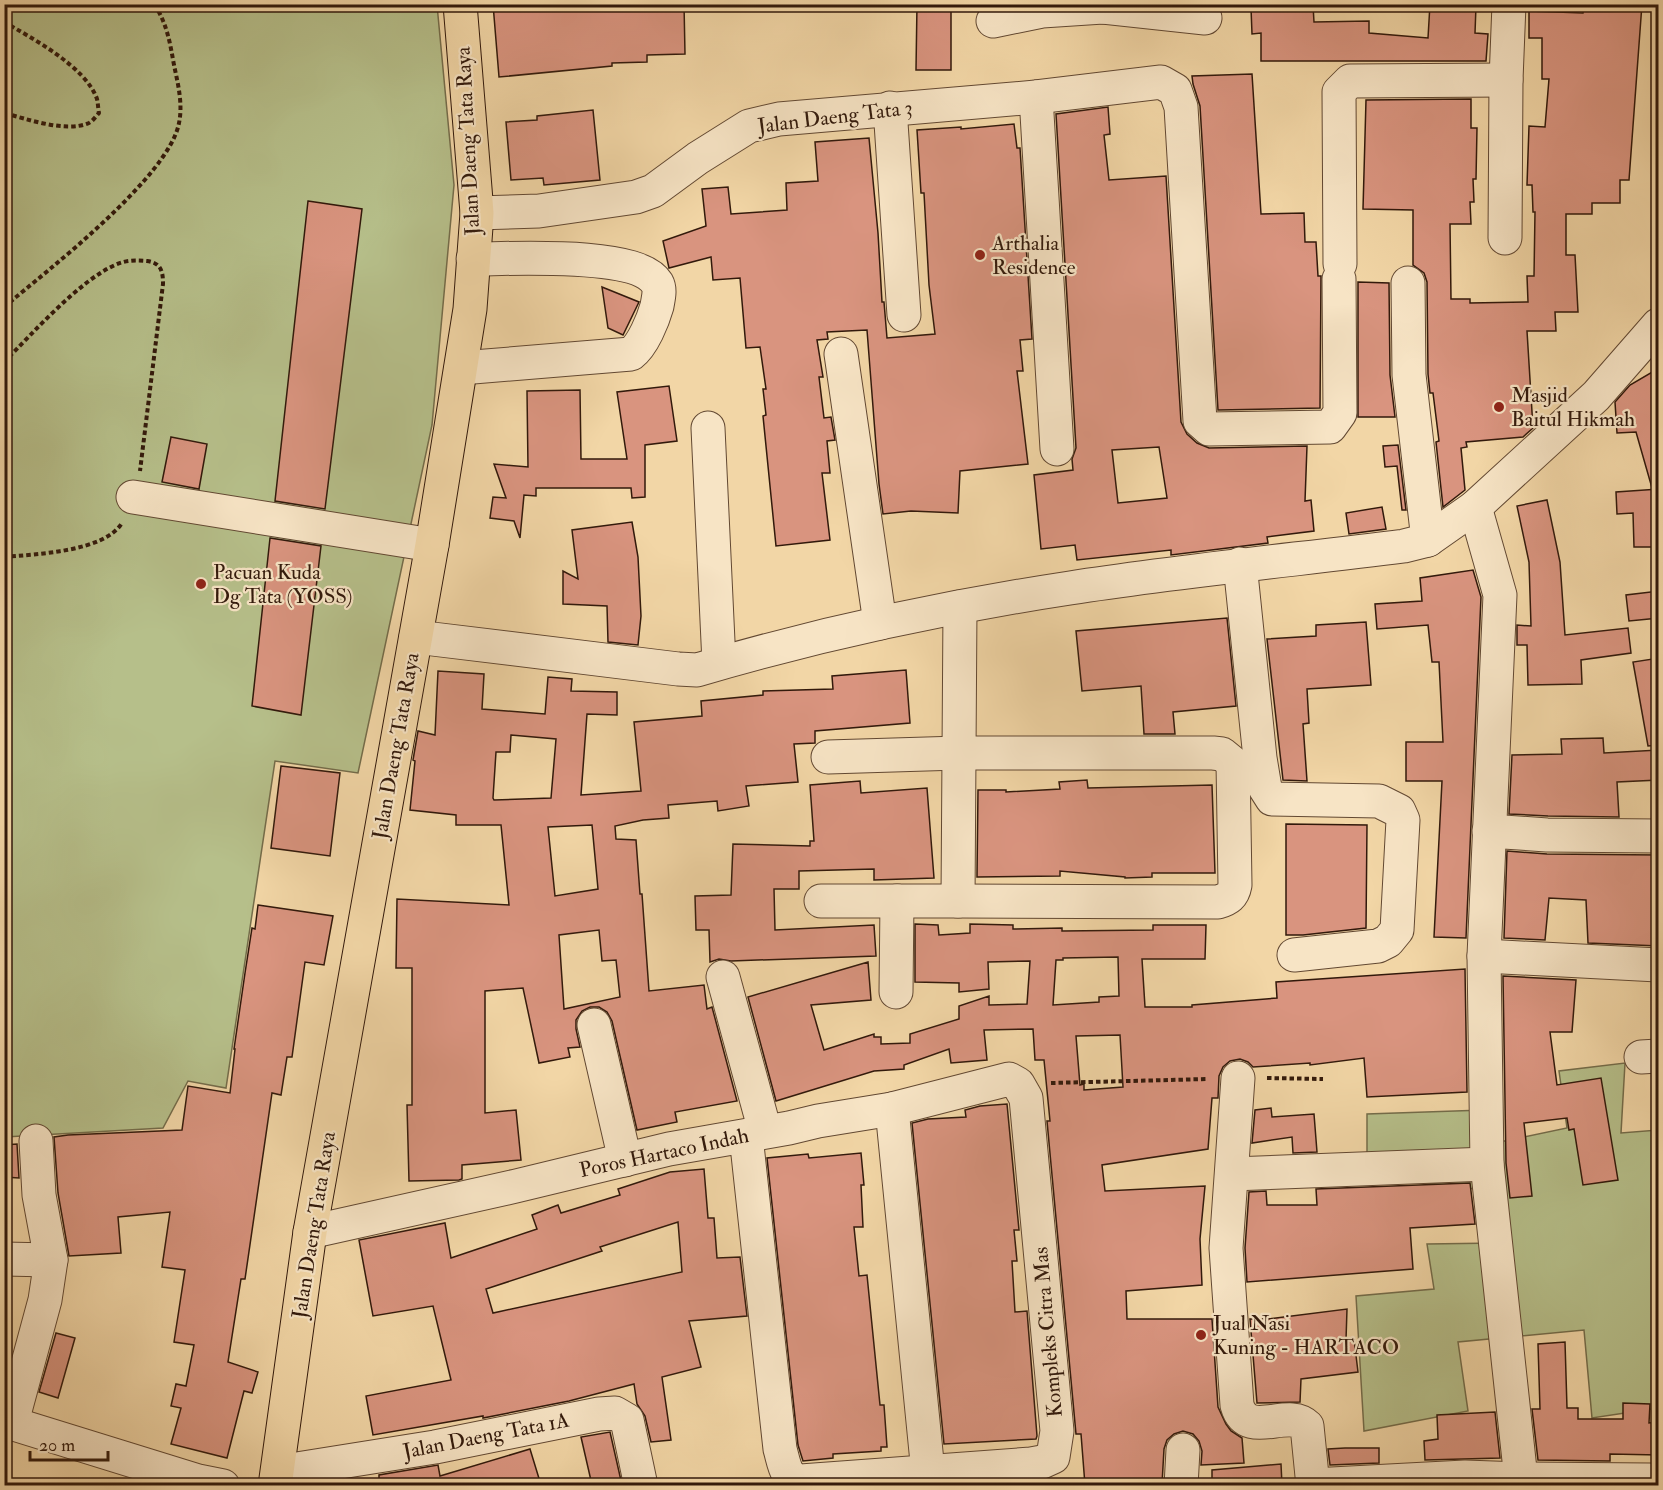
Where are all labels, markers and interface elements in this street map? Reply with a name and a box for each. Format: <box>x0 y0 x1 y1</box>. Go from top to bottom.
street label: Jalan Daeng Tata Raya <box>450 46 486 237</box>
street label: Jalan Daeng Tata 3 <box>755 94 914 140</box>
place label: Arthalia Residence <box>991 230 1076 281</box>
marker: Arthalia Residence <box>973 248 987 262</box>
place label: Masjid Baitul Hikmah <box>1511 382 1635 433</box>
marker: Masjid Baitul Hikmah <box>1492 400 1506 414</box>
place label: Pacuan Kuda Dg Tata (YOSS) <box>213 559 353 610</box>
marker: Pacuan Kuda Dg Tata (YOSS) <box>194 577 208 591</box>
street label: Jalan Daeng Tata Raya <box>366 650 426 842</box>
street label: Poros Hartaco Indah <box>577 1122 751 1184</box>
street label: Jalan Daeng Tata Raya <box>286 1129 342 1321</box>
street label: Kompleks Citra Mas <box>1027 1246 1069 1418</box>
place label: Jual Nasi Kuning - HARTACO <box>1212 1310 1399 1361</box>
marker: Jual Nasi Kuning - HARTACO <box>1194 1328 1208 1342</box>
street label: Jalan Daeng Tata 1A <box>400 1407 571 1466</box>
scale bar <box>30 1424 108 1462</box>
text: 20 m <box>39 1434 75 1457</box>

